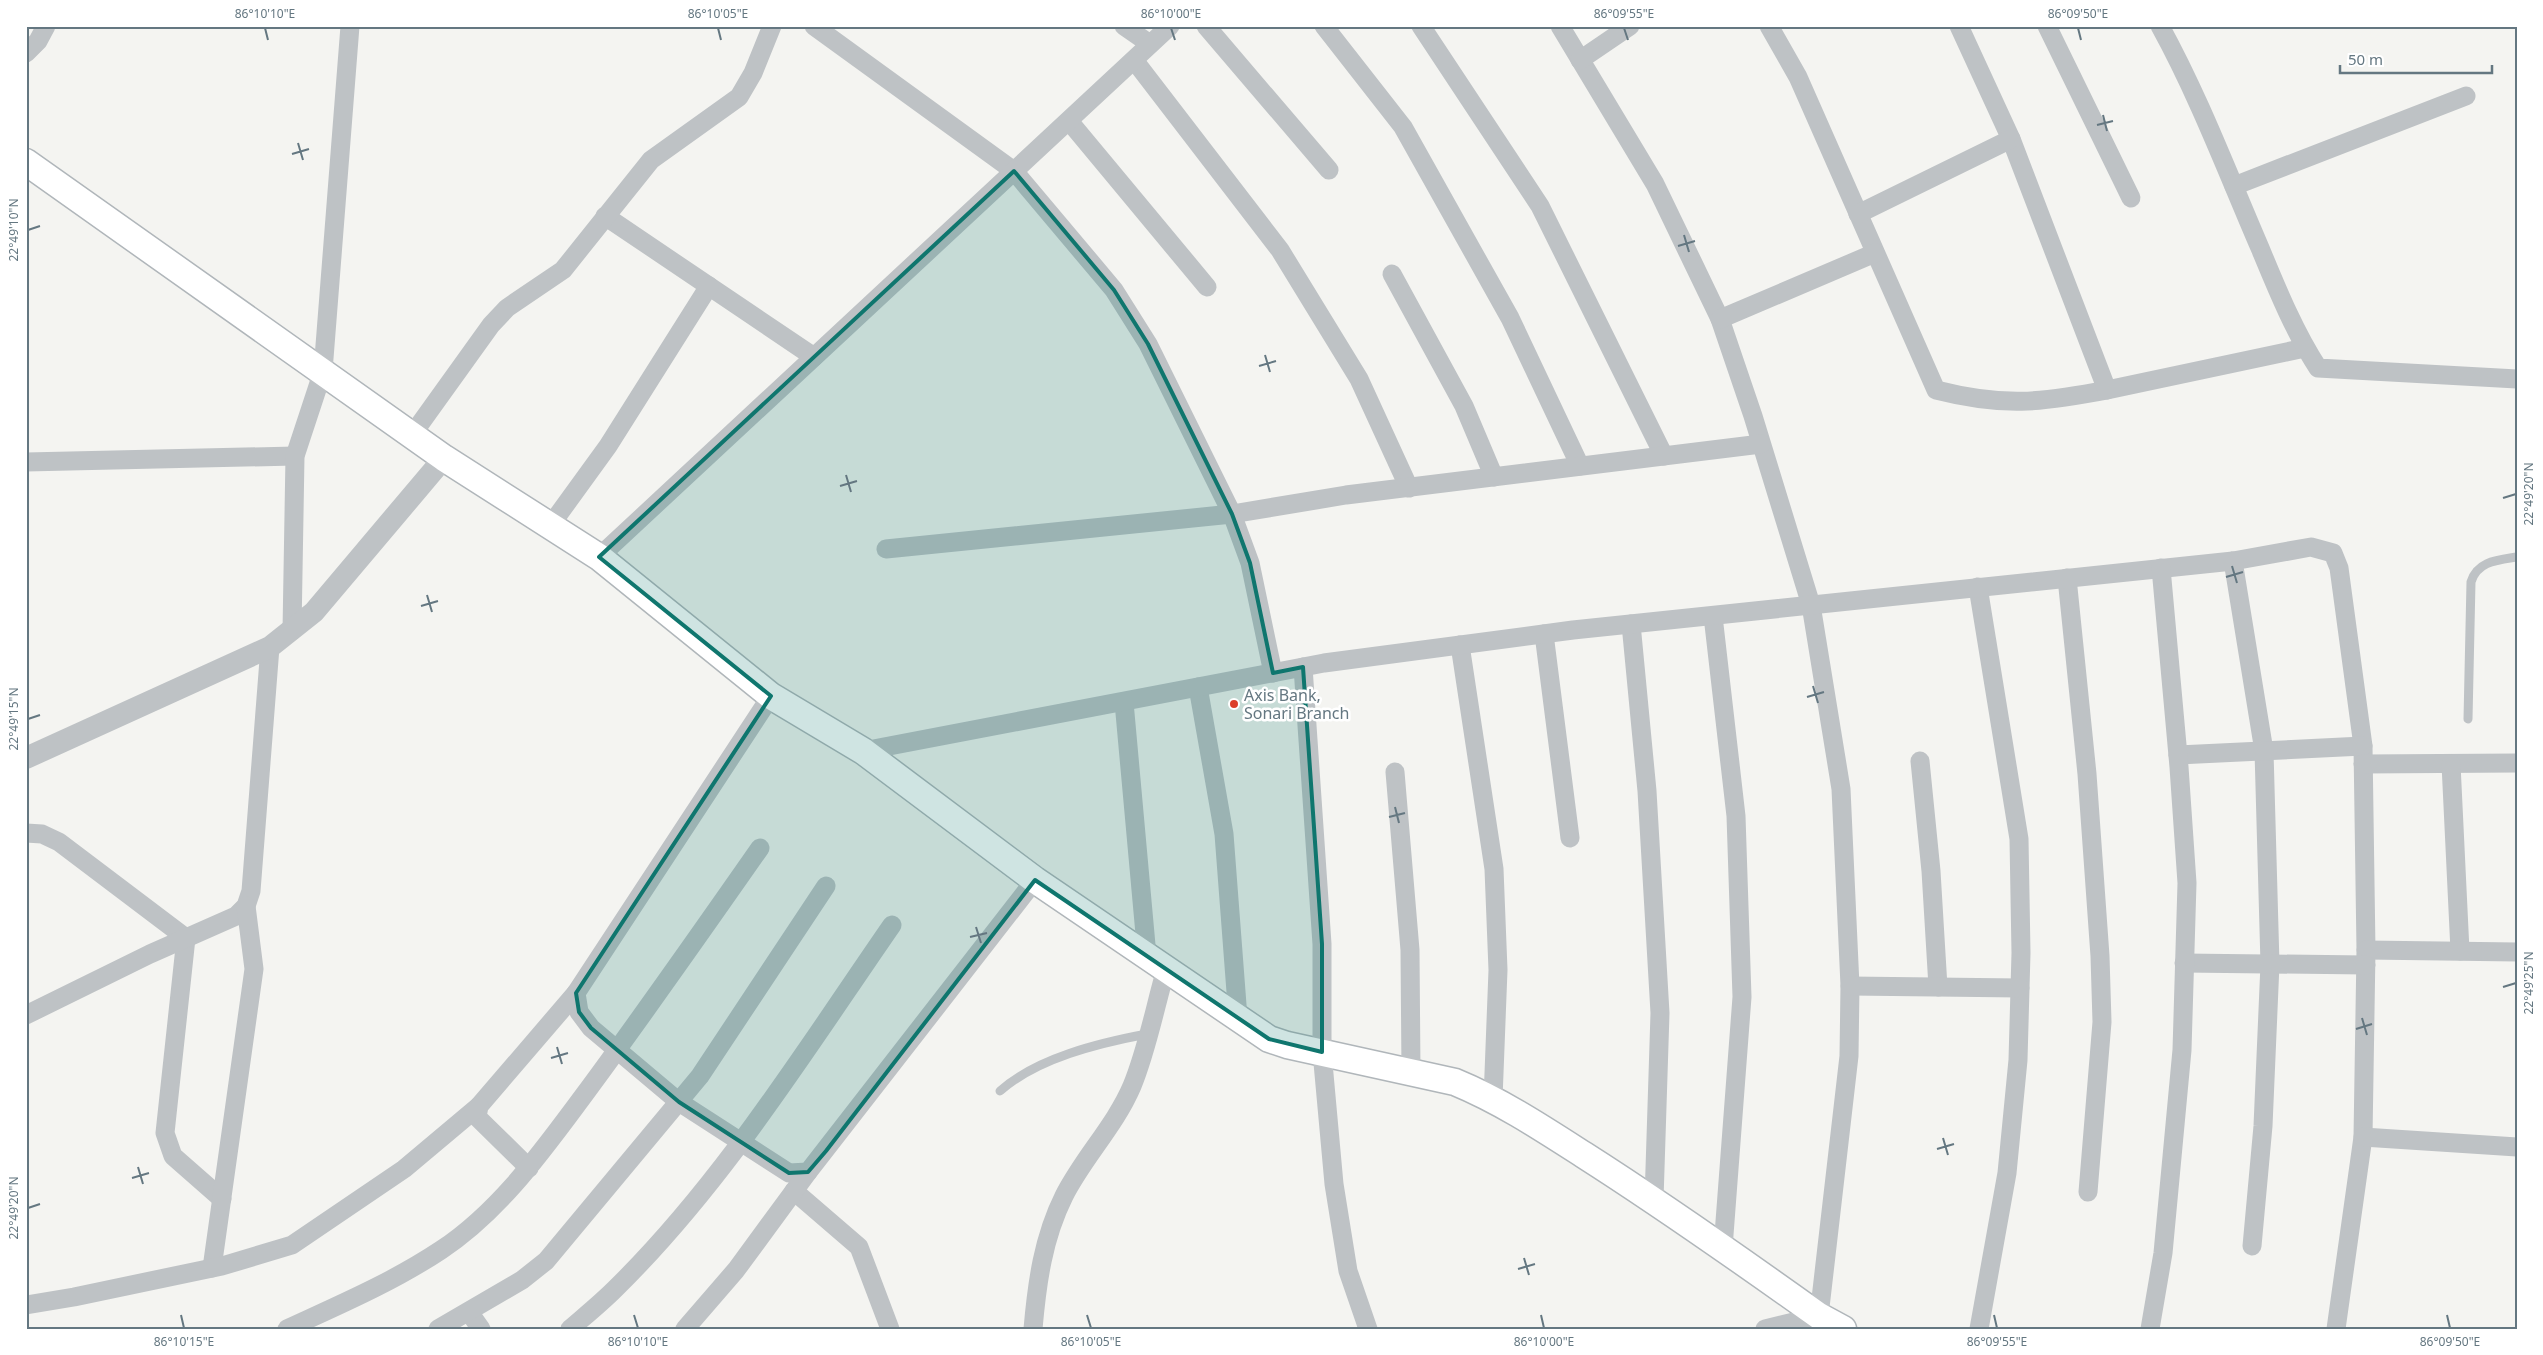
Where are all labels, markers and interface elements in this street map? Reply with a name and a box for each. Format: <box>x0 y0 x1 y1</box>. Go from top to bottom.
text: 86°10'10"E <box>235 5 295 22</box>
text: 86°10'05"E <box>688 5 748 22</box>
text: 86°10'00"E <box>1141 5 1201 22</box>
text: 86°09'55"E <box>1594 5 1654 22</box>
text: 86°09'50"E <box>2048 5 2108 22</box>
scale bar <box>2340 42 2493 74</box>
text: 50 m <box>2348 49 2383 69</box>
text: 22°49'10"N <box>5 198 22 262</box>
text: 22°49'20"N <box>2520 462 2537 526</box>
place label: Axis Bank, Sonari Branch <box>1244 684 1349 724</box>
text: 22°49'15"N <box>5 687 22 751</box>
marker: Axis Bank, Sonari Branch <box>1228 698 1240 710</box>
text: 22°49'25"N <box>2520 951 2537 1015</box>
text: 22°49'20"N <box>5 1176 22 1240</box>
text: 86°10'15"E <box>154 1333 214 1350</box>
text: 86°10'10"E <box>608 1333 668 1350</box>
text: 86°10'05"E <box>1061 1333 1121 1350</box>
text: 86°10'00"E <box>1514 1333 1574 1350</box>
text: 86°09'55"E <box>1967 1333 2027 1350</box>
text: 86°09'50"E <box>2420 1333 2480 1350</box>

